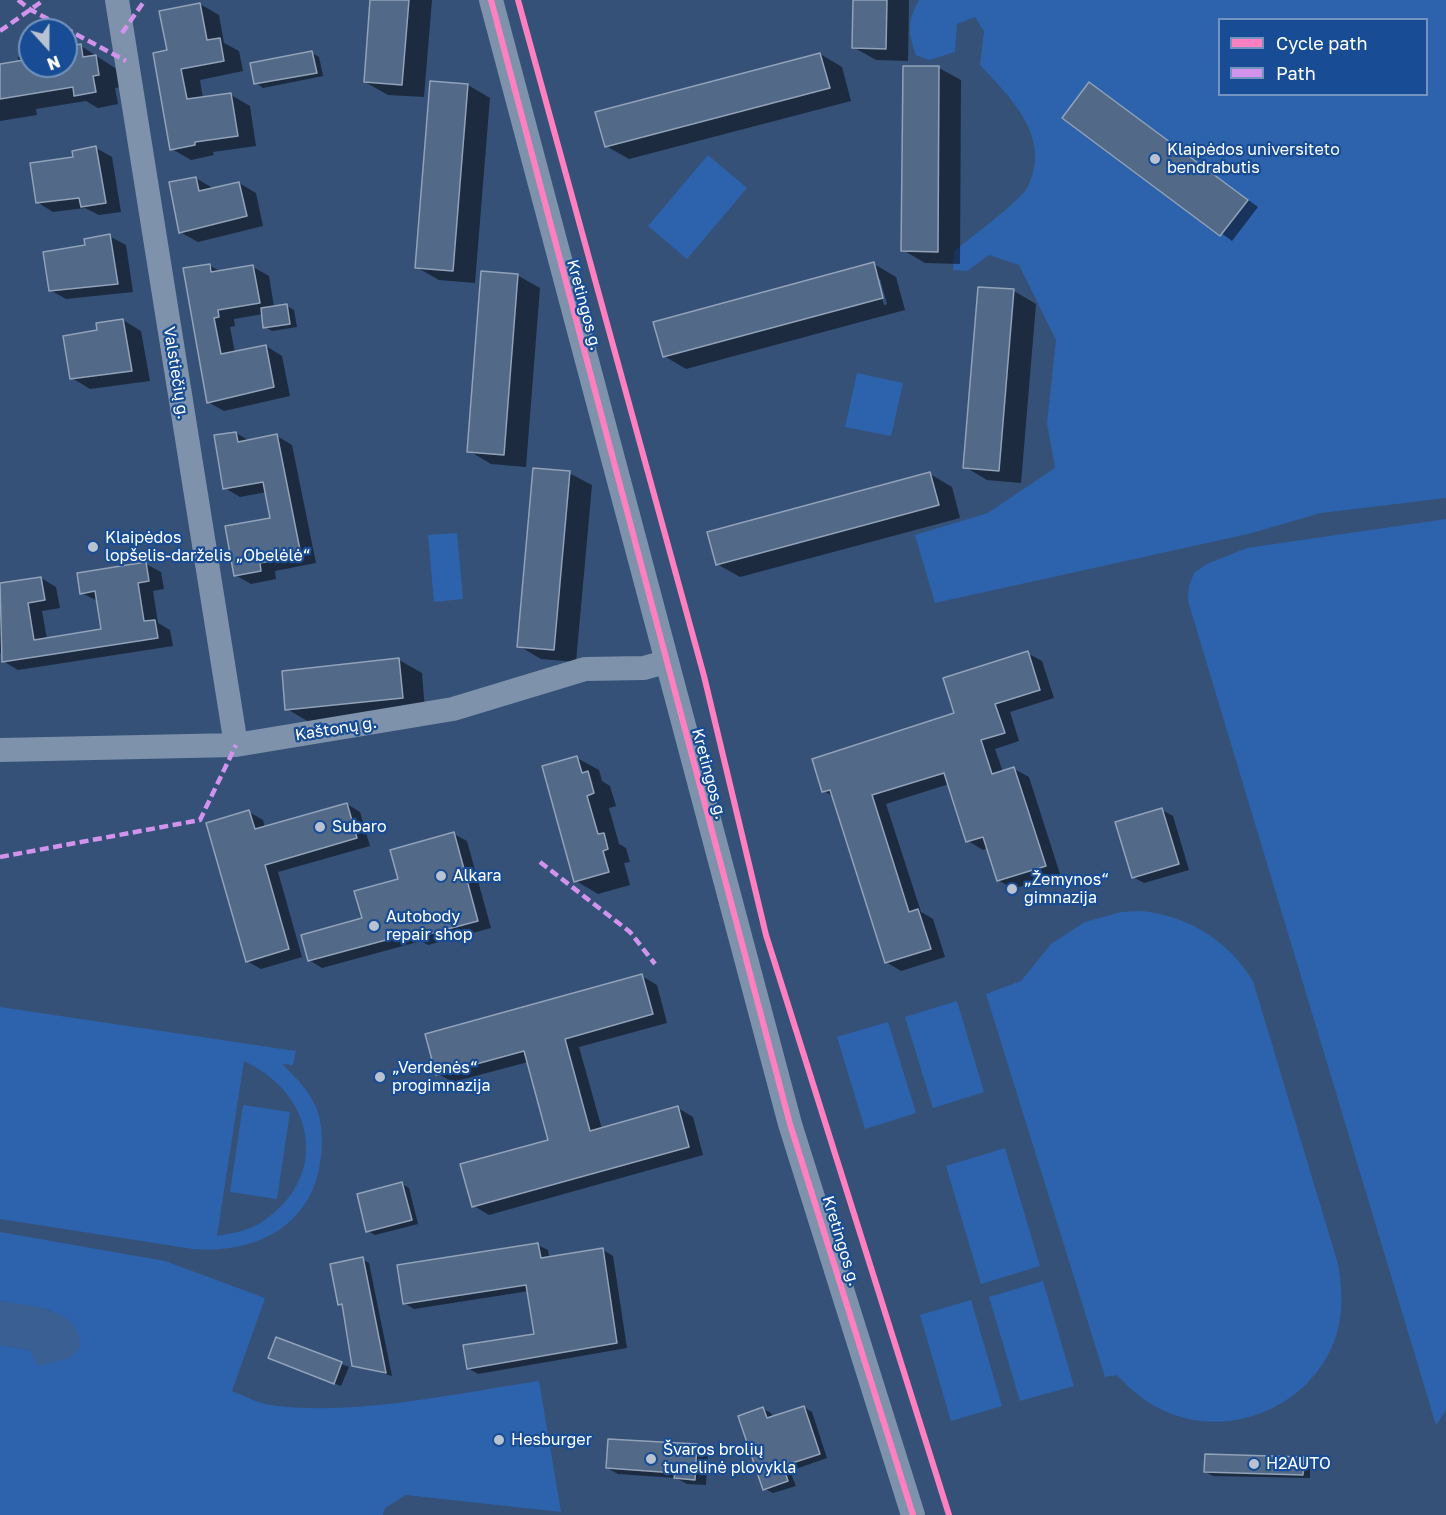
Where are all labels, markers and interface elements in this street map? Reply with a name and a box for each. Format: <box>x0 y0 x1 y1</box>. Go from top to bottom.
north arrow <box>18 18 78 78</box>
legend <box>1218 18 1428 96</box>
text: Cycle path <box>1276 32 1368 54</box>
text: N <box>44 51 63 74</box>
text: Path <box>1276 62 1316 84</box>
place label: Klaipėdos universiteto bendrabutis <box>1167 140 1340 178</box>
marker: Klaipėdos universiteto bendrabutis <box>1148 152 1162 166</box>
street label: Kretingos g. <box>563 257 605 353</box>
street label: Valstiečių g. <box>159 325 193 421</box>
place label: Klaipėdos lopšelis-darželis „Obelėlė“ <box>105 528 310 566</box>
marker: Klaipėdos lopšelis-darželis „Obelėlė“ <box>86 540 100 554</box>
street label: Kaštonų g. <box>294 713 378 745</box>
street label: Kretingos g. <box>688 726 730 822</box>
place label: Subaro <box>332 817 386 837</box>
marker: Subaro <box>313 820 327 834</box>
place label: Alkara <box>453 866 502 886</box>
marker: Alkara <box>434 869 448 883</box>
place label: „Žemynos“ gimnazija <box>1024 870 1109 908</box>
marker: „Žemynos“ gimnazija <box>1005 882 1019 896</box>
place label: Autobody repair shop <box>386 907 473 945</box>
marker: Autobody repair shop <box>367 919 381 933</box>
place label: „Verdenės“ progimnazija <box>392 1058 490 1096</box>
marker: „Verdenės“ progimnazija <box>373 1070 387 1084</box>
street label: Kretingos g. <box>818 1193 864 1289</box>
place label: Hesburger <box>511 1430 592 1450</box>
marker: Hesburger <box>492 1433 506 1447</box>
place label: Švaros brolių tunelinė plovykla <box>663 1440 796 1478</box>
marker: Švaros brolių tunelinė plovykla <box>644 1452 658 1466</box>
place label: H2AUTO <box>1266 1454 1331 1474</box>
marker: H2AUTO <box>1247 1457 1261 1471</box>

